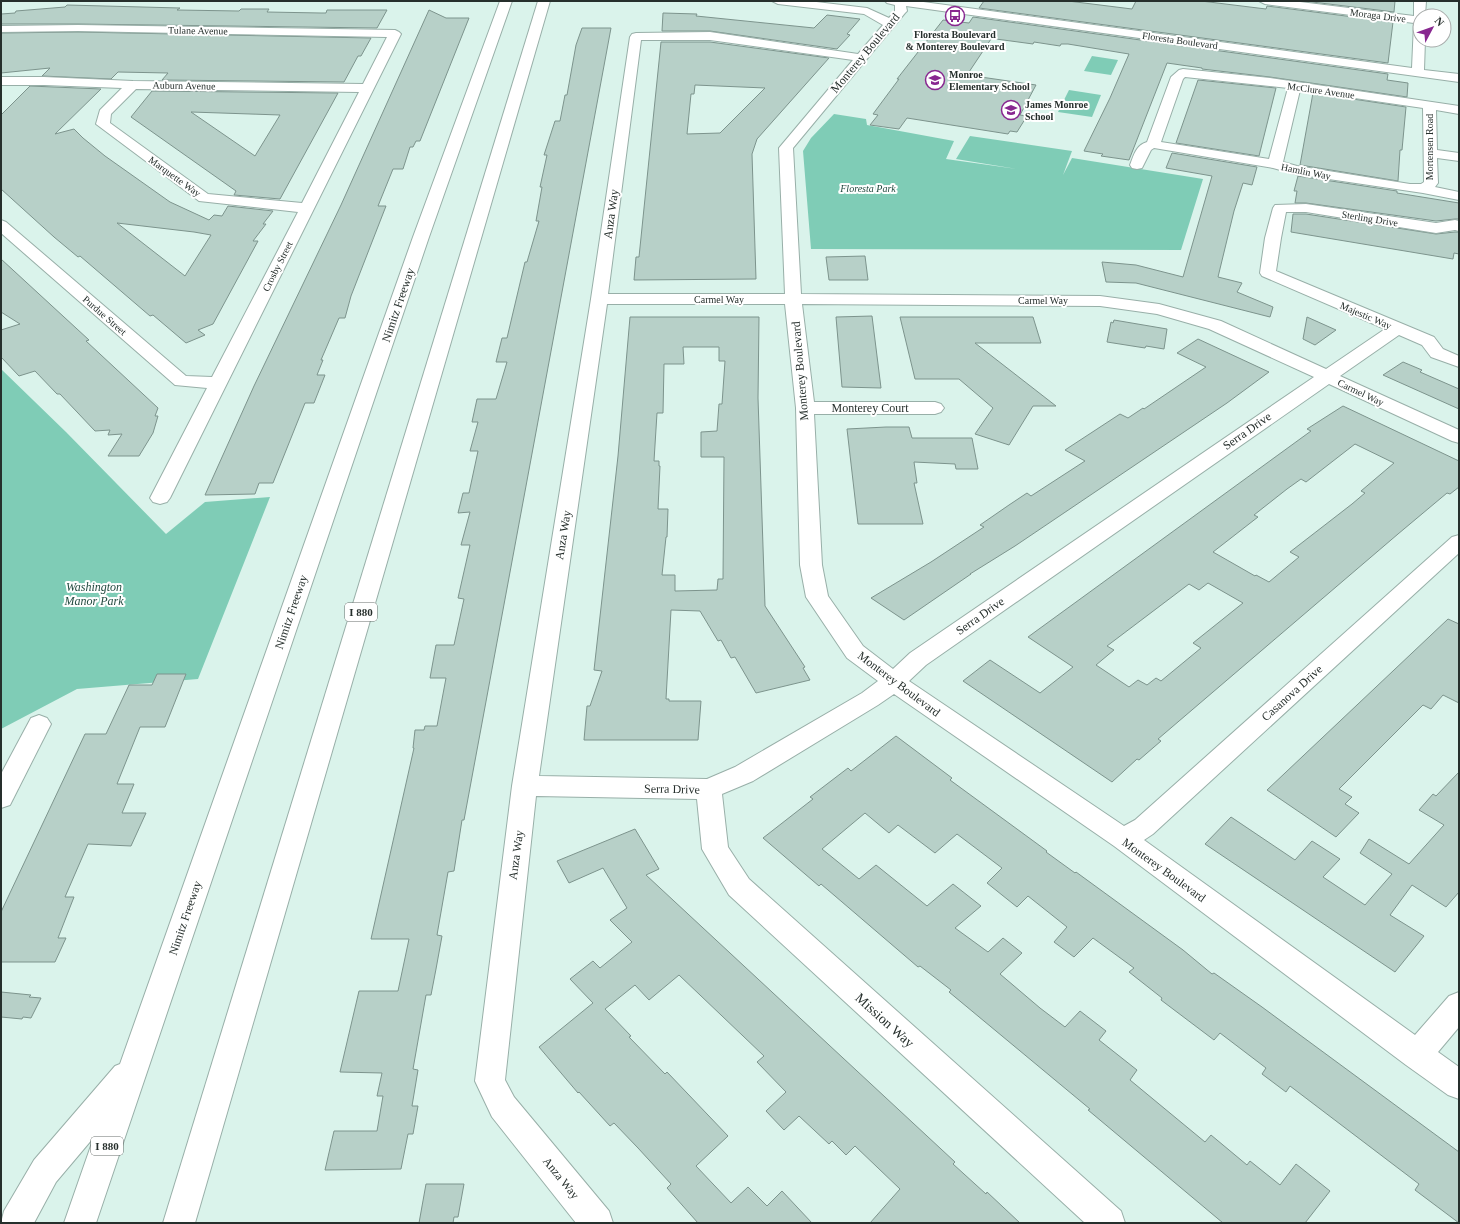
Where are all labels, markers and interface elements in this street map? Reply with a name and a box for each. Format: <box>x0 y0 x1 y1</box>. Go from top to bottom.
bus stop icon: Floresta Boulevard & Monterey Boulevard <box>944 5 966 27</box>
street label: Moraga Drive <box>1349 7 1407 24</box>
north arrow <box>1412 8 1452 48</box>
street label: Monterey Boulevard <box>828 10 902 96</box>
text: N <box>1432 15 1447 28</box>
street label: Tulane Avenue <box>168 24 229 37</box>
place label: Floresta Boulevard & Monterey Boulevard <box>905 29 1005 52</box>
street label: Floresta Boulevard <box>1141 30 1219 51</box>
school or university icon: Monroe Elementary School <box>924 69 946 91</box>
place label: Monroe Elementary School <box>949 69 1030 92</box>
street label: Auburn Avenue <box>152 79 216 92</box>
street label: McClure Avenue <box>1287 80 1356 101</box>
school or university icon: James Monroe School <box>1000 99 1022 121</box>
place label: James Monroe School <box>1025 99 1088 122</box>
street label: Mortensen Road <box>1424 114 1435 180</box>
street label: Marquette Way <box>147 154 203 199</box>
street label: Hamlin Way <box>1280 161 1332 182</box>
park label: Floresta Park <box>839 183 896 194</box>
street label: Anza Way <box>601 188 621 240</box>
street label: Sterling Drive <box>1341 209 1399 228</box>
street label: Crosby Street <box>260 239 295 293</box>
street label: Nimitz Freeway <box>379 266 417 344</box>
street label: Purdue Street <box>81 293 129 337</box>
street label: Carmel Way <box>694 294 744 305</box>
street label: Carmel Way <box>1018 295 1068 306</box>
street label: Majestic Way <box>1338 300 1393 331</box>
street label: Monterey Boulevard <box>789 321 811 421</box>
street label: Carmel Way <box>1336 377 1386 408</box>
street label: Monterey Court <box>832 401 909 415</box>
street label: Serra Drive <box>1220 409 1274 453</box>
street label: Anza Way <box>552 509 574 561</box>
street label: Nimitz Freeway <box>272 573 310 651</box>
park label: Washington Manor Park <box>64 580 124 608</box>
street label: Serra Drive <box>953 594 1007 638</box>
road number: I 880 <box>345 603 377 621</box>
street label: Monterey Boulevard <box>855 648 943 720</box>
street label: Casanova Drive <box>1259 662 1325 724</box>
street label: Serra Drive <box>644 782 700 796</box>
street label: Anza Way <box>506 829 526 881</box>
street label: Monterey Boulevard <box>1120 835 1208 905</box>
street label: Nimitz Freeway <box>166 879 204 957</box>
street label: Mission Way <box>852 990 917 1051</box>
road number: I 880 <box>91 1137 123 1155</box>
street label: Anza Way <box>540 1154 582 1202</box>

